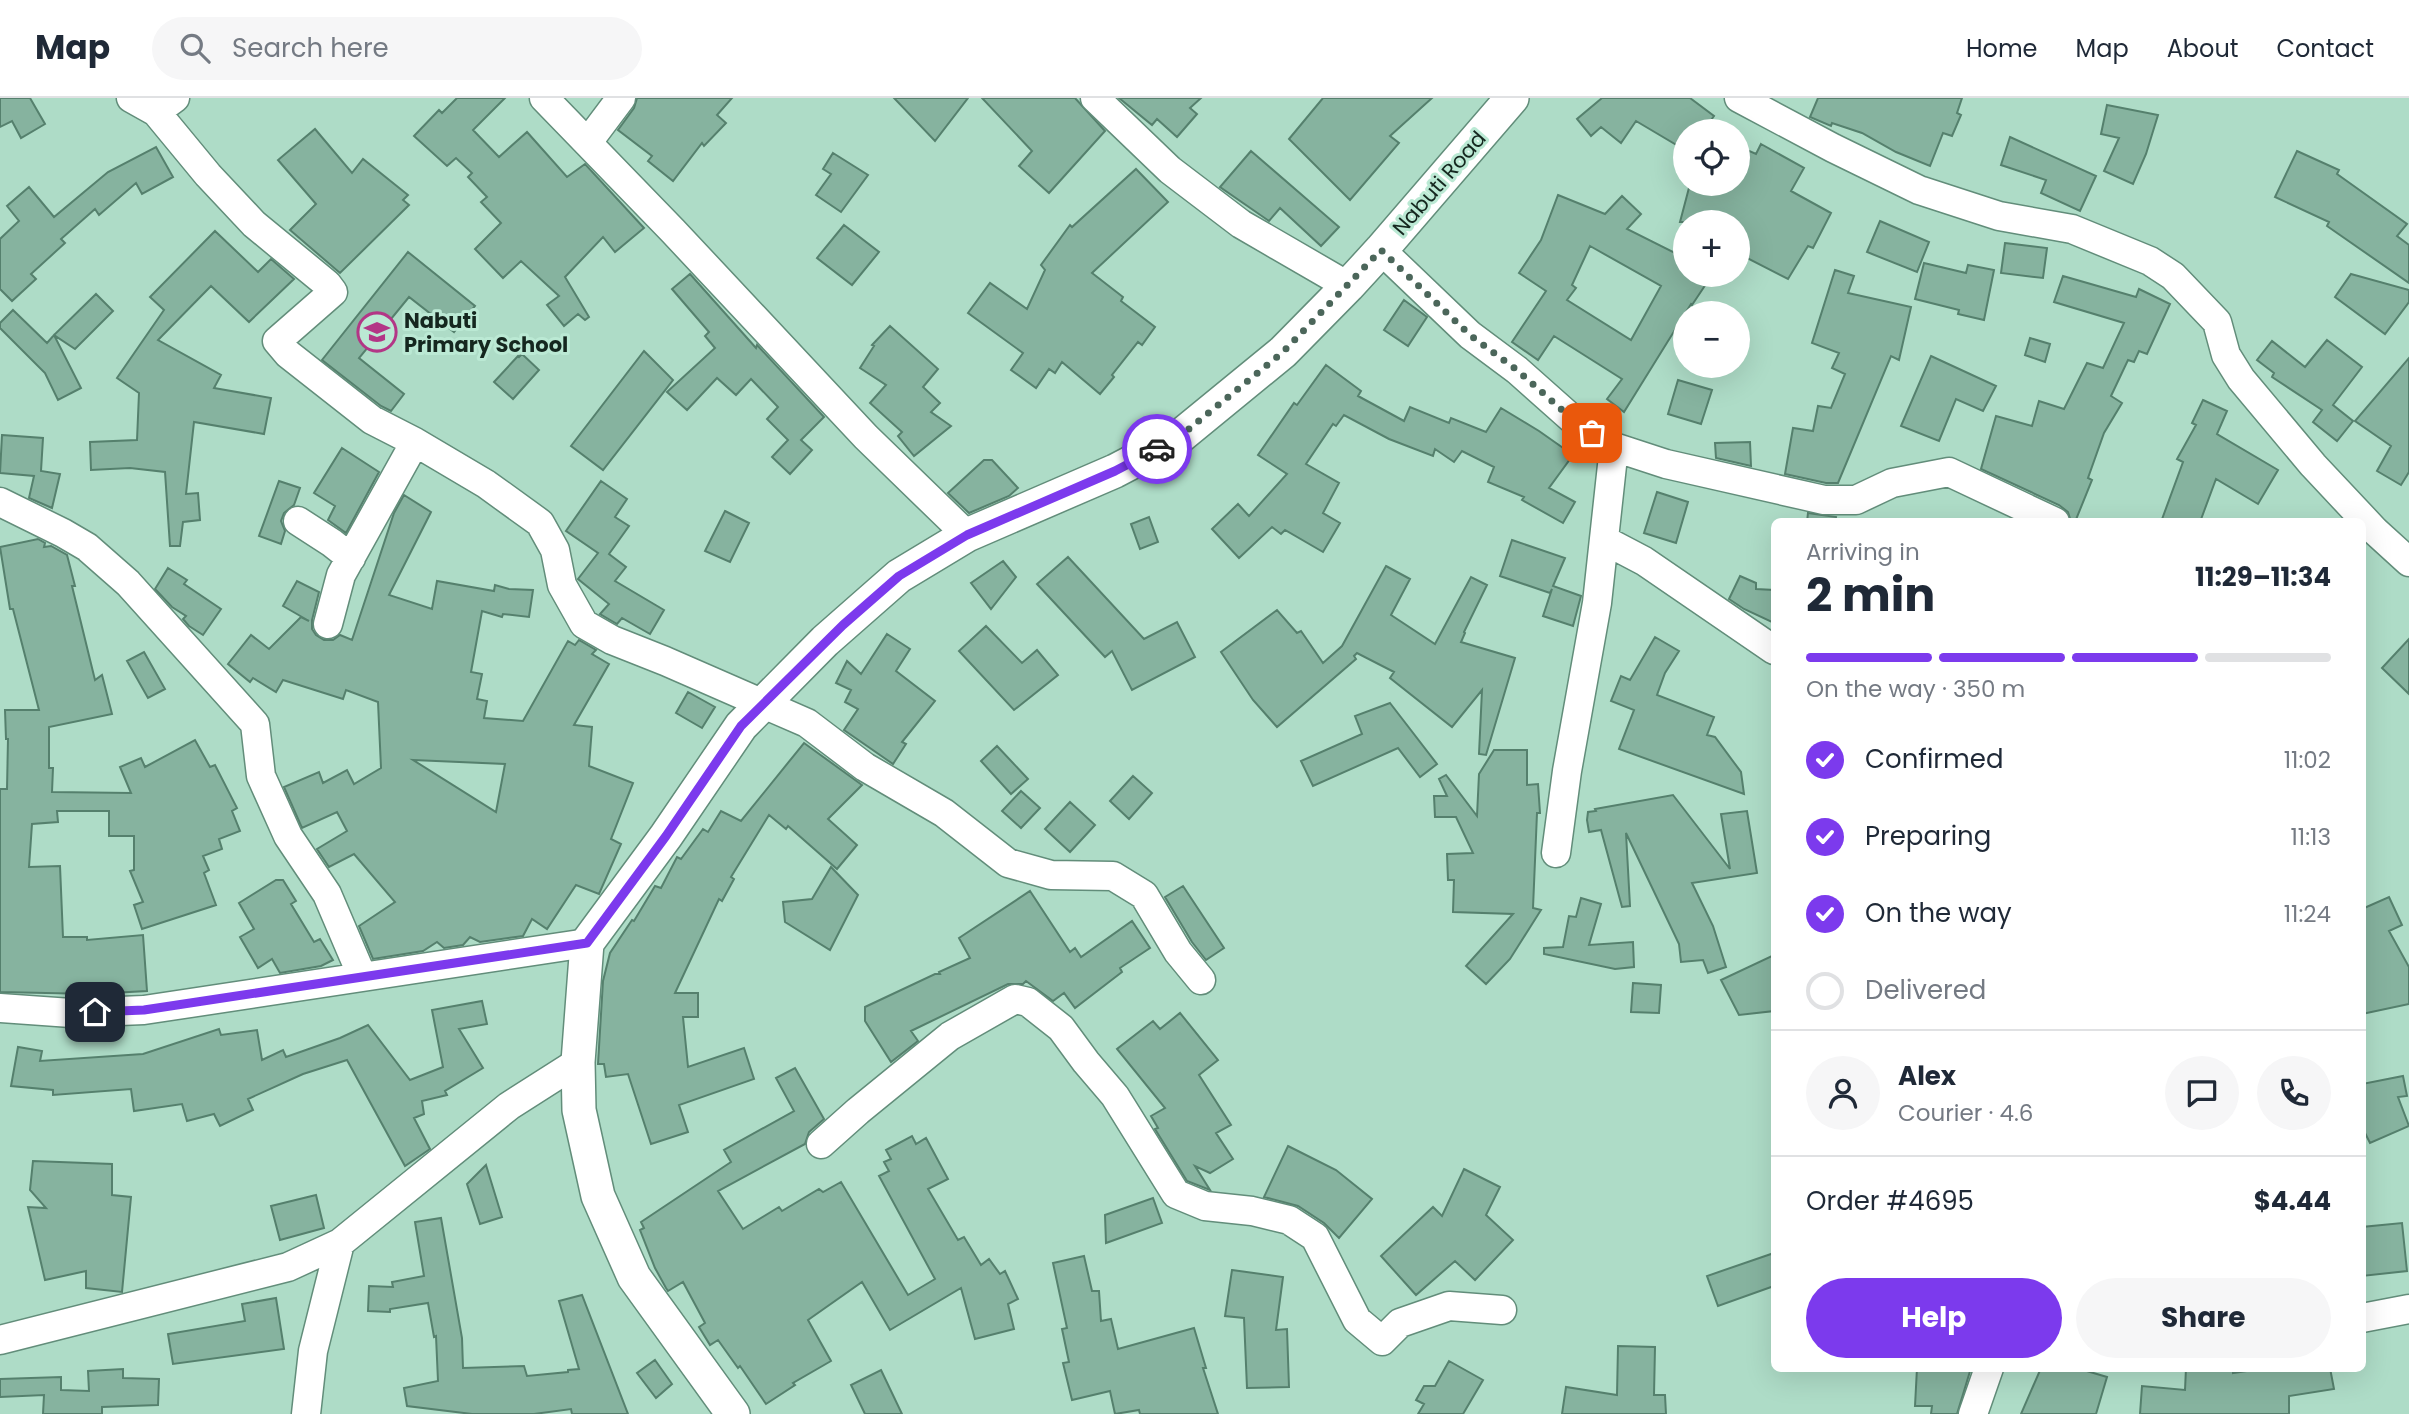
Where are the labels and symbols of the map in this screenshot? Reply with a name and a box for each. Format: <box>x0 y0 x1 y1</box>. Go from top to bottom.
street label: Nabuti Road <box>1386 125 1492 241</box>
place label: Nabuti Primary School <box>404 306 568 359</box>
school or university icon: Nabuti Primary School <box>356 311 398 353</box>
pin <box>1562 403 1622 463</box>
courier <box>1122 414 1192 484</box>
pin <box>65 982 125 1042</box>

